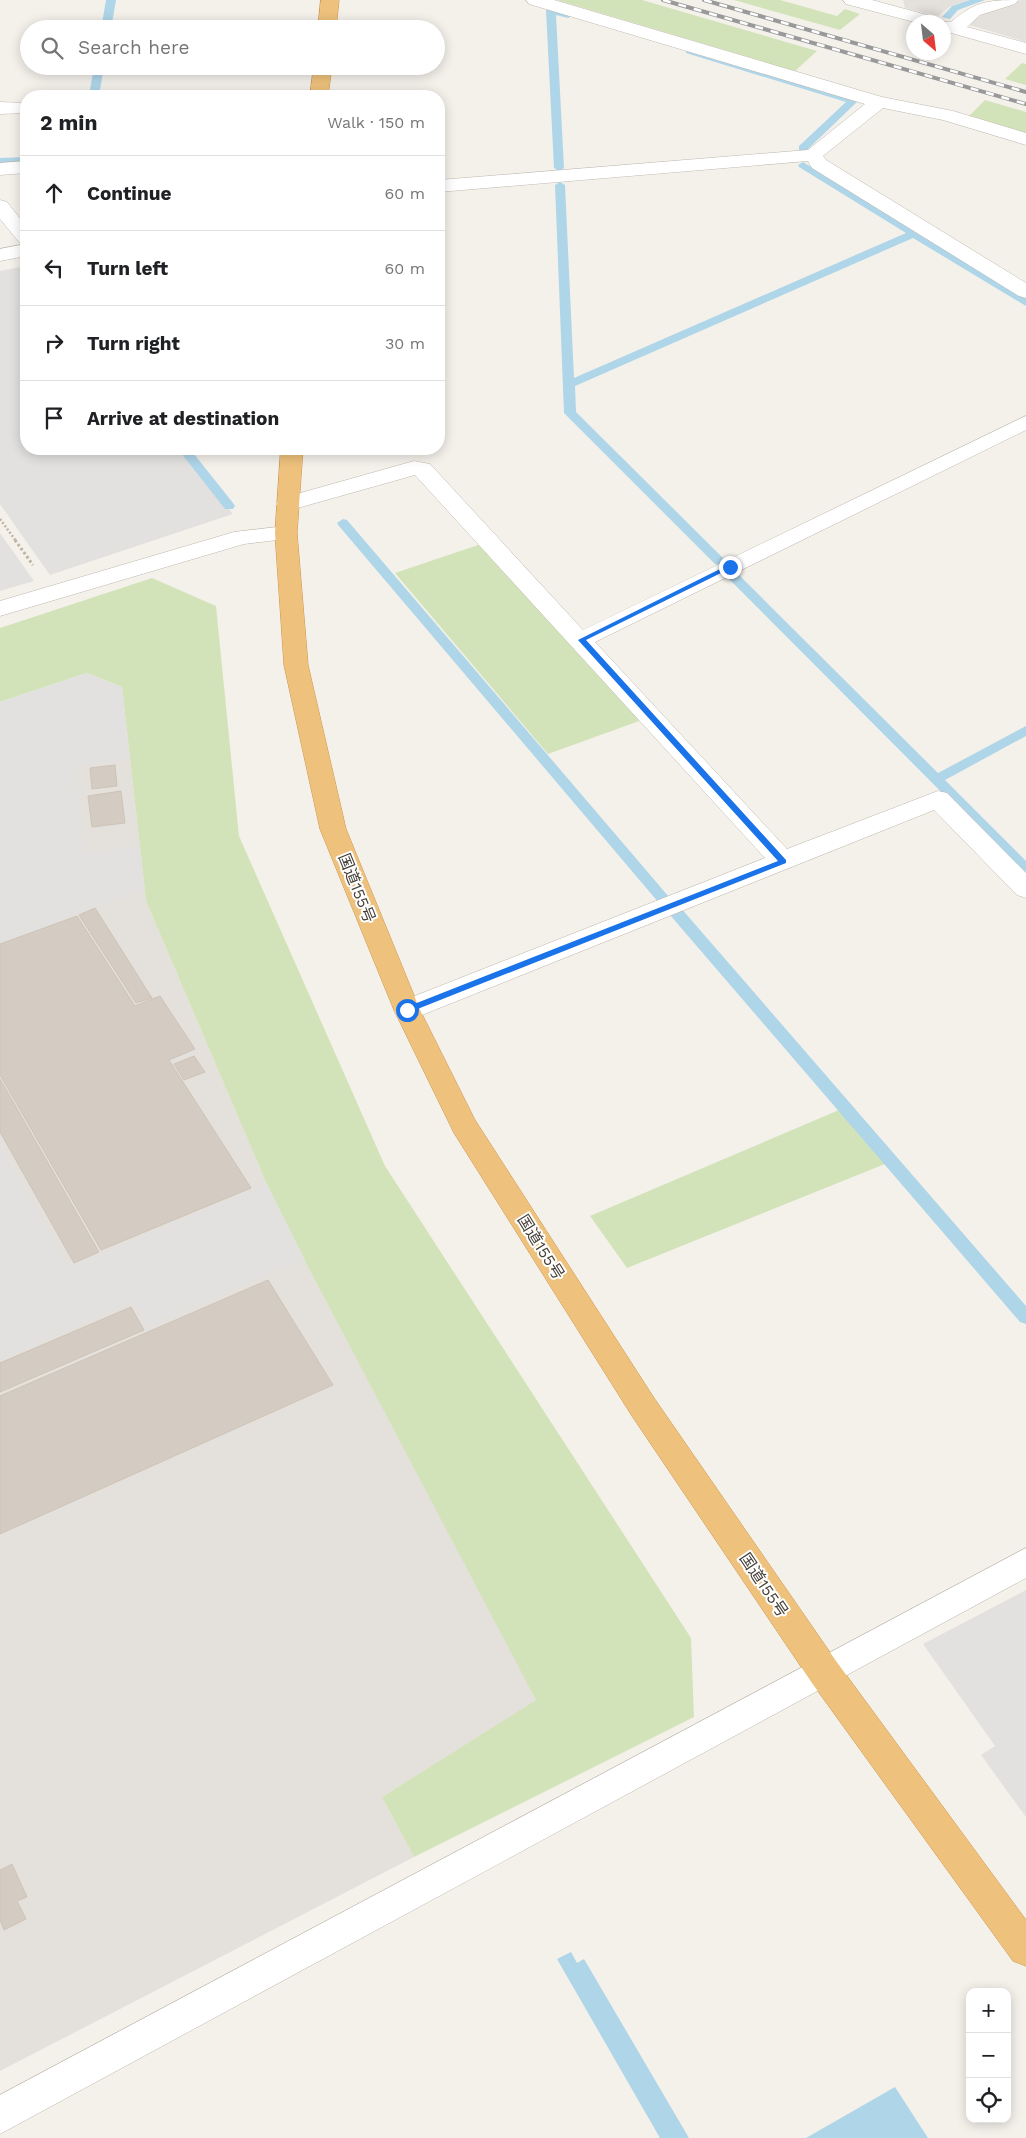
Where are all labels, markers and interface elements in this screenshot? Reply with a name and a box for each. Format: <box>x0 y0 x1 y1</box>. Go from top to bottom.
north arrow <box>906 15 951 60</box>
search box <box>20 20 445 75</box>
icon: search <box>38 34 66 62</box>
text: Search here <box>78 36 189 59</box>
text: 2 min <box>40 110 97 135</box>
text: Walk · 150 m <box>327 113 425 132</box>
icon: ahead <box>40 179 68 207</box>
text: Continue <box>87 182 171 205</box>
text: 60 m <box>385 184 425 203</box>
icon: left <box>40 254 68 282</box>
text: Turn left <box>87 257 168 280</box>
text: 60 m <box>385 259 425 278</box>
icon: right <box>40 329 68 357</box>
text: Turn right <box>87 332 180 355</box>
text: 30 m <box>385 334 425 353</box>
icon: arrive <box>40 404 68 432</box>
text: Arrive at destination <box>87 407 279 430</box>
route end <box>719 556 742 579</box>
street label: 国道155号 <box>335 851 379 925</box>
route start <box>396 999 419 1022</box>
street label: 国道155号 <box>514 1211 568 1283</box>
street label: 国道155号 <box>736 1549 792 1621</box>
map controls <box>966 1988 1011 2123</box>
button: + <box>966 1988 1011 2033</box>
button: − <box>966 2033 1011 2078</box>
button: locate <box>966 2078 1011 2123</box>

